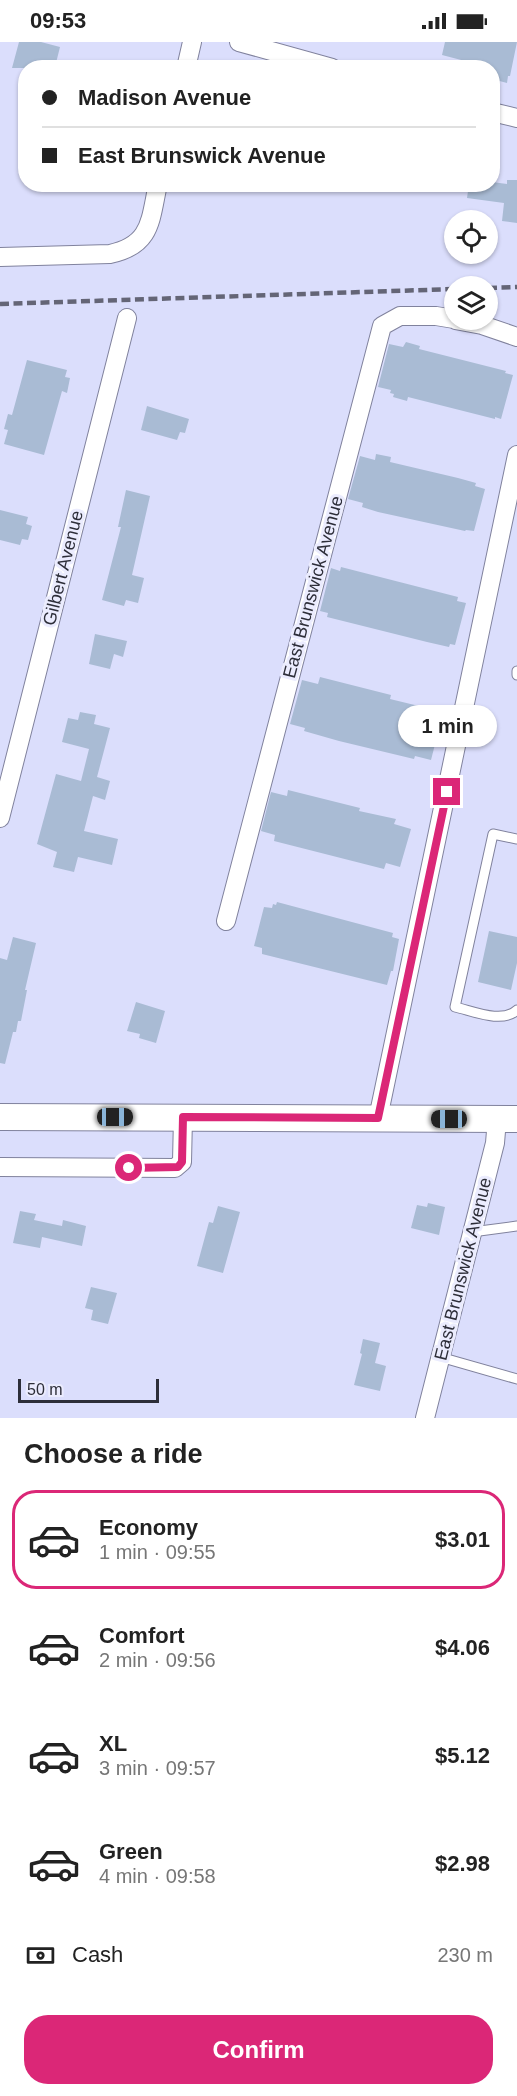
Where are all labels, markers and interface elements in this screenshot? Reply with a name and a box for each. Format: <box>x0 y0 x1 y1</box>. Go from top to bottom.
text: 09:53 <box>30 8 86 33</box>
text: Madison Avenue <box>78 85 251 110</box>
text: East Brunswick Avenue <box>78 143 326 168</box>
map controls <box>444 210 498 330</box>
button: locate <box>444 210 498 264</box>
button: layers <box>444 276 498 330</box>
street label: East Brunswick Avenue <box>279 494 347 680</box>
street label: Gilbert Avenue <box>39 508 87 628</box>
callout: 1 min <box>398 705 496 747</box>
text: 1 min <box>421 715 474 737</box>
route end <box>433 778 460 805</box>
car <box>97 1108 133 1126</box>
car <box>431 1110 467 1128</box>
route start <box>115 1154 142 1181</box>
street label: East Brunswick Avenue <box>431 1175 495 1363</box>
scale bar <box>18 1376 159 1404</box>
text: 50 m <box>27 1381 63 1398</box>
text: Choose a ride <box>24 1439 203 1469</box>
icon: car <box>27 1513 81 1567</box>
text: Economy <box>99 1515 198 1540</box>
text: $3.01 <box>435 1527 490 1552</box>
text: 1 min · 09:55 <box>99 1541 216 1563</box>
icon: car <box>27 1621 81 1675</box>
text: Comfort <box>99 1623 185 1648</box>
text: $4.06 <box>435 1635 490 1660</box>
text: 2 min · 09:56 <box>99 1649 216 1671</box>
icon: car <box>27 1729 81 1783</box>
text: XL <box>99 1731 127 1756</box>
text: $5.12 <box>435 1743 490 1768</box>
text: 3 min · 09:57 <box>99 1757 216 1779</box>
icon: car <box>27 1837 81 1891</box>
text: Green <box>99 1839 163 1864</box>
text: $2.98 <box>435 1851 490 1876</box>
text: 4 min · 09:58 <box>99 1865 216 1887</box>
icon: cash <box>24 1939 57 1972</box>
text: Cash <box>72 1942 123 1967</box>
text: 230 m <box>437 1944 493 1966</box>
button: Confirm <box>24 2015 493 2084</box>

